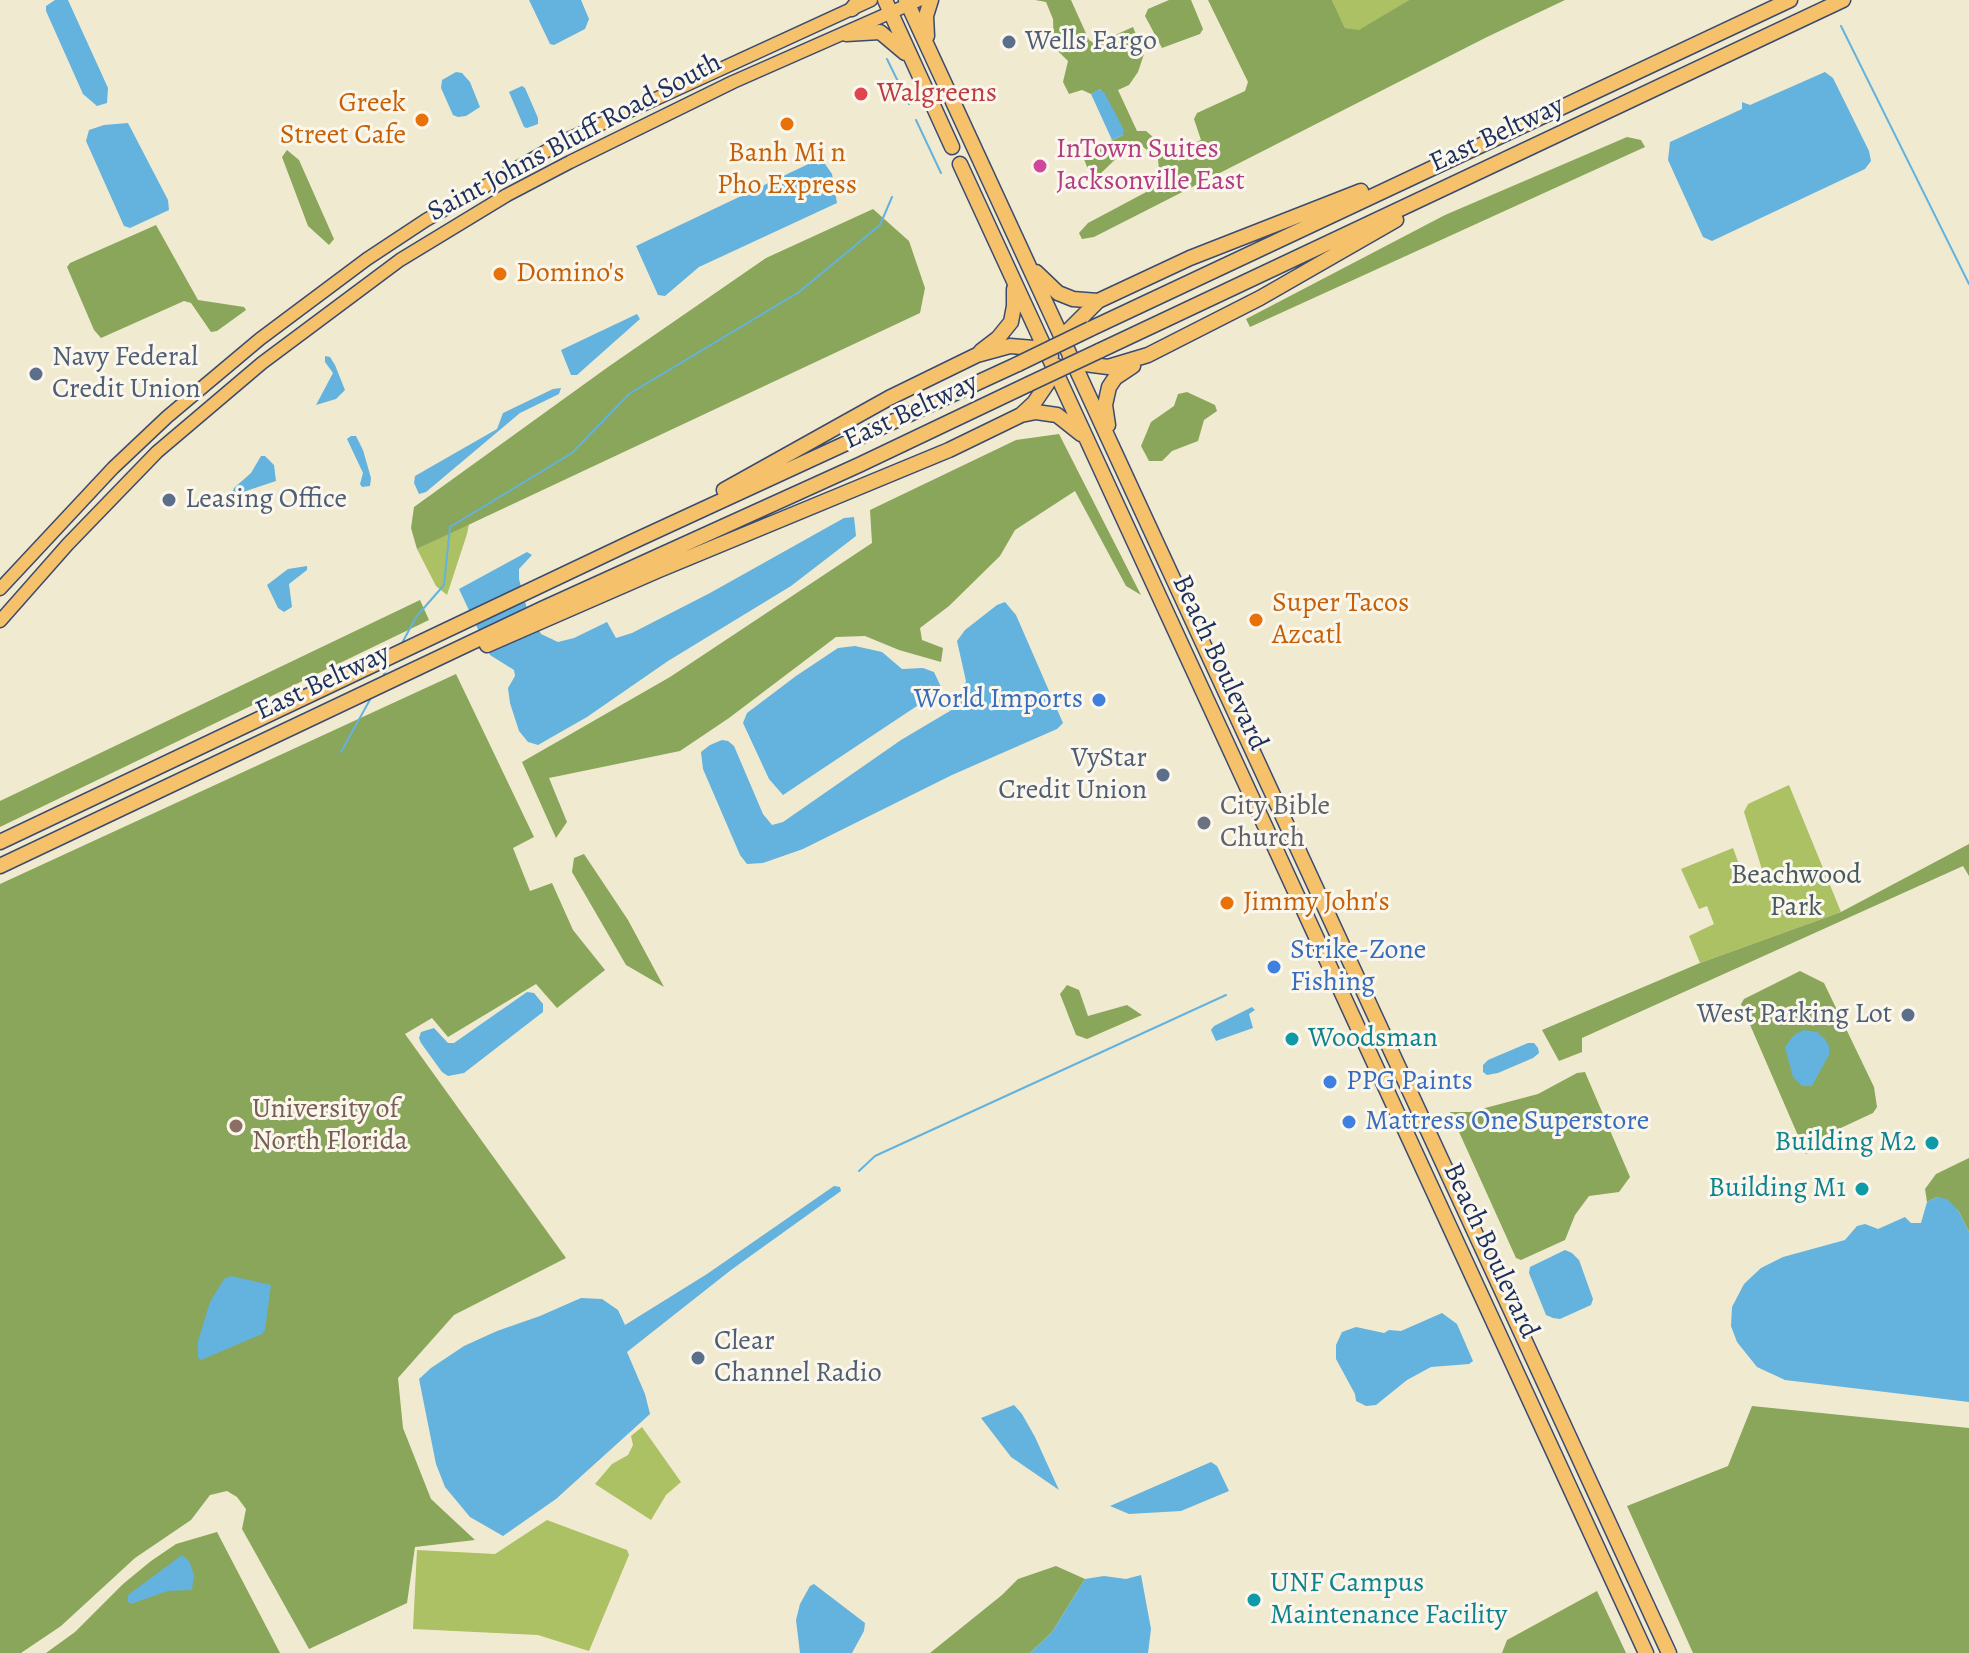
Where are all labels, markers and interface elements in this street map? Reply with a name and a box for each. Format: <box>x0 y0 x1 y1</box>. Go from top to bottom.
place label: Wells Fargo <box>1025 25 1157 59</box>
marker: Wells Fargo <box>1000 33 1018 51</box>
street label: Saint Johns Bluff Road South <box>422 46 728 230</box>
place label: Walgreens <box>877 77 997 111</box>
marker: Walgreens <box>852 85 870 103</box>
place label: Greek Street Cafe <box>280 87 406 153</box>
street label: East Beltway <box>1424 89 1570 181</box>
marker: Greek Street Cafe <box>413 111 431 129</box>
marker: Banh Mi n Pho Express <box>778 115 796 133</box>
place label: InTown Suites Jacksonville East <box>1056 133 1245 199</box>
place label: Banh Mi n Pho Express <box>717 137 857 203</box>
marker: InTown Suites Jacksonville East <box>1031 157 1049 175</box>
place label: Domino's <box>516 257 625 291</box>
marker: Domino's <box>491 265 509 283</box>
place label: Navy Federal Credit Union <box>52 341 201 407</box>
marker: Navy Federal Credit Union <box>27 365 45 383</box>
street label: East Beltway <box>838 366 984 458</box>
place label: Leasing Office <box>185 483 347 517</box>
marker: Leasing Office <box>160 491 178 509</box>
street label: Beach Boulevard <box>1164 570 1274 756</box>
place label: Super Tacos Azcatl <box>1272 587 1409 653</box>
marker: Super Tacos Azcatl <box>1247 611 1265 629</box>
street label: East Beltway <box>250 637 396 729</box>
place label: World Imports <box>914 683 1083 717</box>
marker: World Imports <box>1090 691 1108 709</box>
place label: VyStar Credit Union <box>998 742 1147 808</box>
marker: VyStar Credit Union <box>1154 766 1172 784</box>
place label: City Bible Church <box>1220 790 1330 856</box>
marker: City Bible Church <box>1195 814 1213 832</box>
park label: Beachwood Park <box>1731 859 1861 925</box>
place label: Jimmy John's <box>1243 886 1390 920</box>
marker: Jimmy John's <box>1218 894 1236 912</box>
place label: Strike-Zone Fishing <box>1290 934 1426 1000</box>
marker: Strike-Zone Fishing <box>1265 958 1283 976</box>
place label: West Parking Lot <box>1697 998 1892 1032</box>
marker: West Parking Lot <box>1899 1006 1917 1024</box>
place label: Woodsman <box>1308 1022 1438 1056</box>
marker: Woodsman <box>1283 1030 1301 1048</box>
place label: PPG Paints <box>1346 1065 1473 1099</box>
marker: PPG Paints <box>1321 1073 1339 1091</box>
place label: University of North Florida <box>252 1093 408 1159</box>
place label: Mattress One Superstore <box>1365 1105 1649 1139</box>
marker: Mattress One Superstore <box>1340 1113 1358 1131</box>
marker: University of North Florida <box>227 1117 245 1135</box>
place label: Building M2 <box>1775 1126 1916 1160</box>
marker: Building M2 <box>1923 1134 1941 1152</box>
street label: Beach Boulevard <box>1435 1158 1545 1344</box>
place label: Building M1 <box>1708 1172 1846 1206</box>
marker: Building M1 <box>1853 1180 1871 1198</box>
place label: Clear Channel Radio <box>714 1325 882 1391</box>
marker: Clear Channel Radio <box>689 1349 707 1367</box>
place label: UNF Campus Maintenance Facility <box>1270 1567 1507 1633</box>
marker: UNF Campus Maintenance Facility <box>1245 1591 1263 1609</box>

